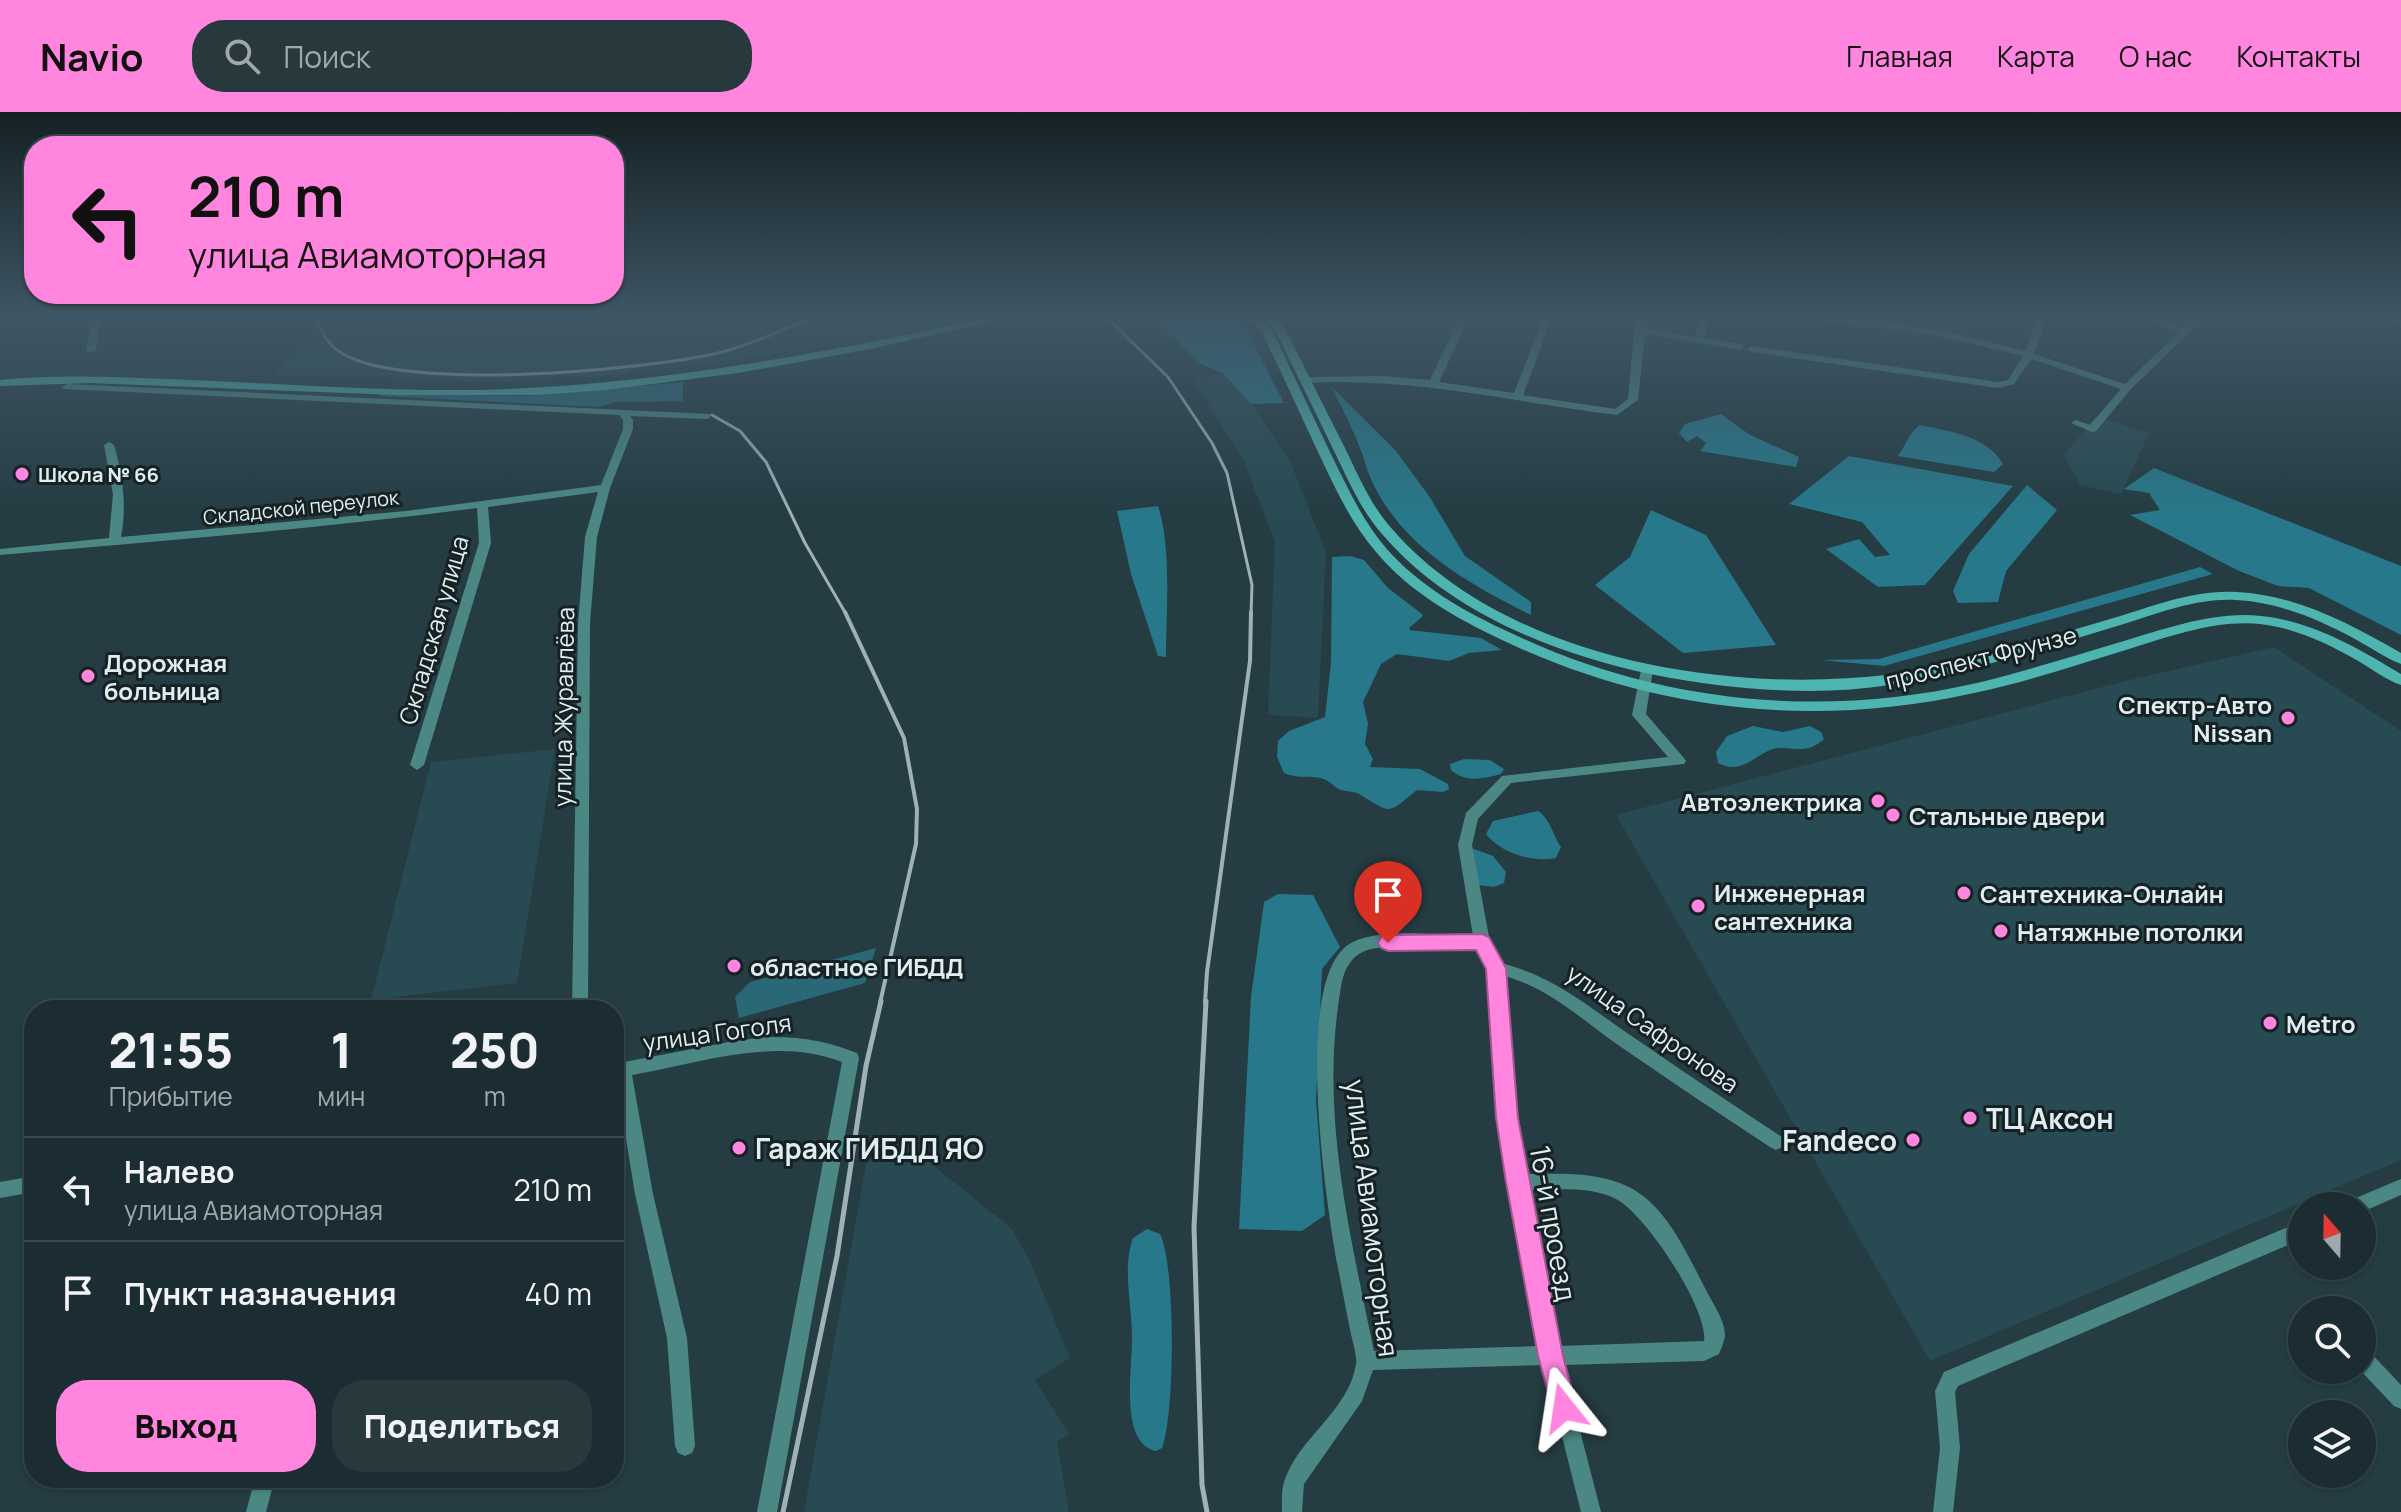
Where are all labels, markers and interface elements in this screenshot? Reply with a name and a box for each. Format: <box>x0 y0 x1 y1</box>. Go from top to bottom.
search box <box>192 20 752 92</box>
text: Navio <box>40 30 144 82</box>
icon: search <box>220 34 264 78</box>
text: Поиск <box>284 36 371 77</box>
text: Главная <box>1846 37 1953 75</box>
text: Карта <box>1997 37 2075 75</box>
text: О нас <box>2119 37 2192 75</box>
text: Контакты <box>2236 37 2361 75</box>
text: 210 m <box>188 157 344 234</box>
icon: left <box>56 168 160 272</box>
text: улица Авиамоторная <box>188 230 547 279</box>
place label: Школа № 66 <box>38 461 159 488</box>
marker: Школа № 66 <box>13 465 31 483</box>
street label: Складской переулок <box>202 483 401 531</box>
street label: Складская улица <box>390 532 476 728</box>
street label: улица Журавлёва <box>545 607 581 807</box>
street label: проспект Фрунзе <box>1882 617 2080 697</box>
place label: Дорожная больница <box>104 646 227 707</box>
marker: Дорожная больница <box>79 667 97 685</box>
place label: Спектр-Авто Nissan <box>2118 688 2272 749</box>
marker: Спектр-Авто Nissan <box>2279 709 2297 727</box>
place label: Автоэлектрика <box>1681 785 1862 818</box>
marker: Автоэлектрика <box>1869 792 1887 810</box>
place label: Стальные двери <box>1909 799 2105 832</box>
marker: Стальные двери <box>1884 806 1902 824</box>
pin <box>1354 861 1422 943</box>
icon: arrive <box>1366 873 1410 917</box>
place label: Инженерная сантехника <box>1714 876 1865 937</box>
place label: Сантехника-Онлайн <box>1980 877 2224 910</box>
marker: Сантехника-Онлайн <box>1955 884 1973 902</box>
marker: Инженерная сантехника <box>1689 897 1707 915</box>
place label: Натяжные потолки <box>2017 915 2243 948</box>
marker: Натяжные потолки <box>1992 922 2010 940</box>
place label: областное ГИБДД <box>750 950 964 983</box>
street label: улица Сафронова <box>1560 956 1746 1100</box>
marker: областное ГИБДД <box>725 957 743 975</box>
street label: улица Гоголя <box>641 1005 793 1059</box>
place label: Metro <box>2286 1007 2356 1040</box>
marker: Metro <box>2261 1014 2279 1032</box>
text: 21:55 <box>108 1017 233 1082</box>
text: 1 <box>331 1017 352 1082</box>
text: 250 <box>450 1017 540 1082</box>
street label: улица Авиамоторная <box>1337 1077 1409 1359</box>
text: Прибытие <box>109 1078 233 1114</box>
text: мин <box>317 1078 365 1114</box>
text: m <box>484 1078 506 1114</box>
place label: ТЦ Аксон <box>1986 1099 2114 1137</box>
marker: ТЦ Аксон <box>1961 1109 1979 1127</box>
place label: Fandeco <box>1782 1121 1897 1159</box>
place label: Гараж ГИБДД ЯО <box>755 1129 984 1167</box>
marker: Fandeco <box>1904 1131 1922 1149</box>
marker: Гараж ГИБДД ЯО <box>730 1139 748 1157</box>
street label: 16-й проезд <box>1522 1142 1586 1304</box>
text: Налево <box>124 1151 234 1192</box>
icon: left <box>56 1167 100 1211</box>
text: 210 m <box>513 1169 592 1210</box>
text: улица Авиамоторная <box>124 1192 383 1228</box>
north arrow <box>2288 1192 2376 1280</box>
map controls <box>2288 1192 2376 1488</box>
icon: arrive <box>56 1271 100 1315</box>
text: Пункт назначения <box>124 1273 397 1314</box>
text: 40 m <box>525 1273 592 1314</box>
button: search <box>2288 1296 2376 1384</box>
position arrow <box>1522 1366 1606 1450</box>
button: Выход <box>56 1380 316 1472</box>
button: Поделиться <box>332 1380 592 1472</box>
button: layers <box>2288 1400 2376 1488</box>

